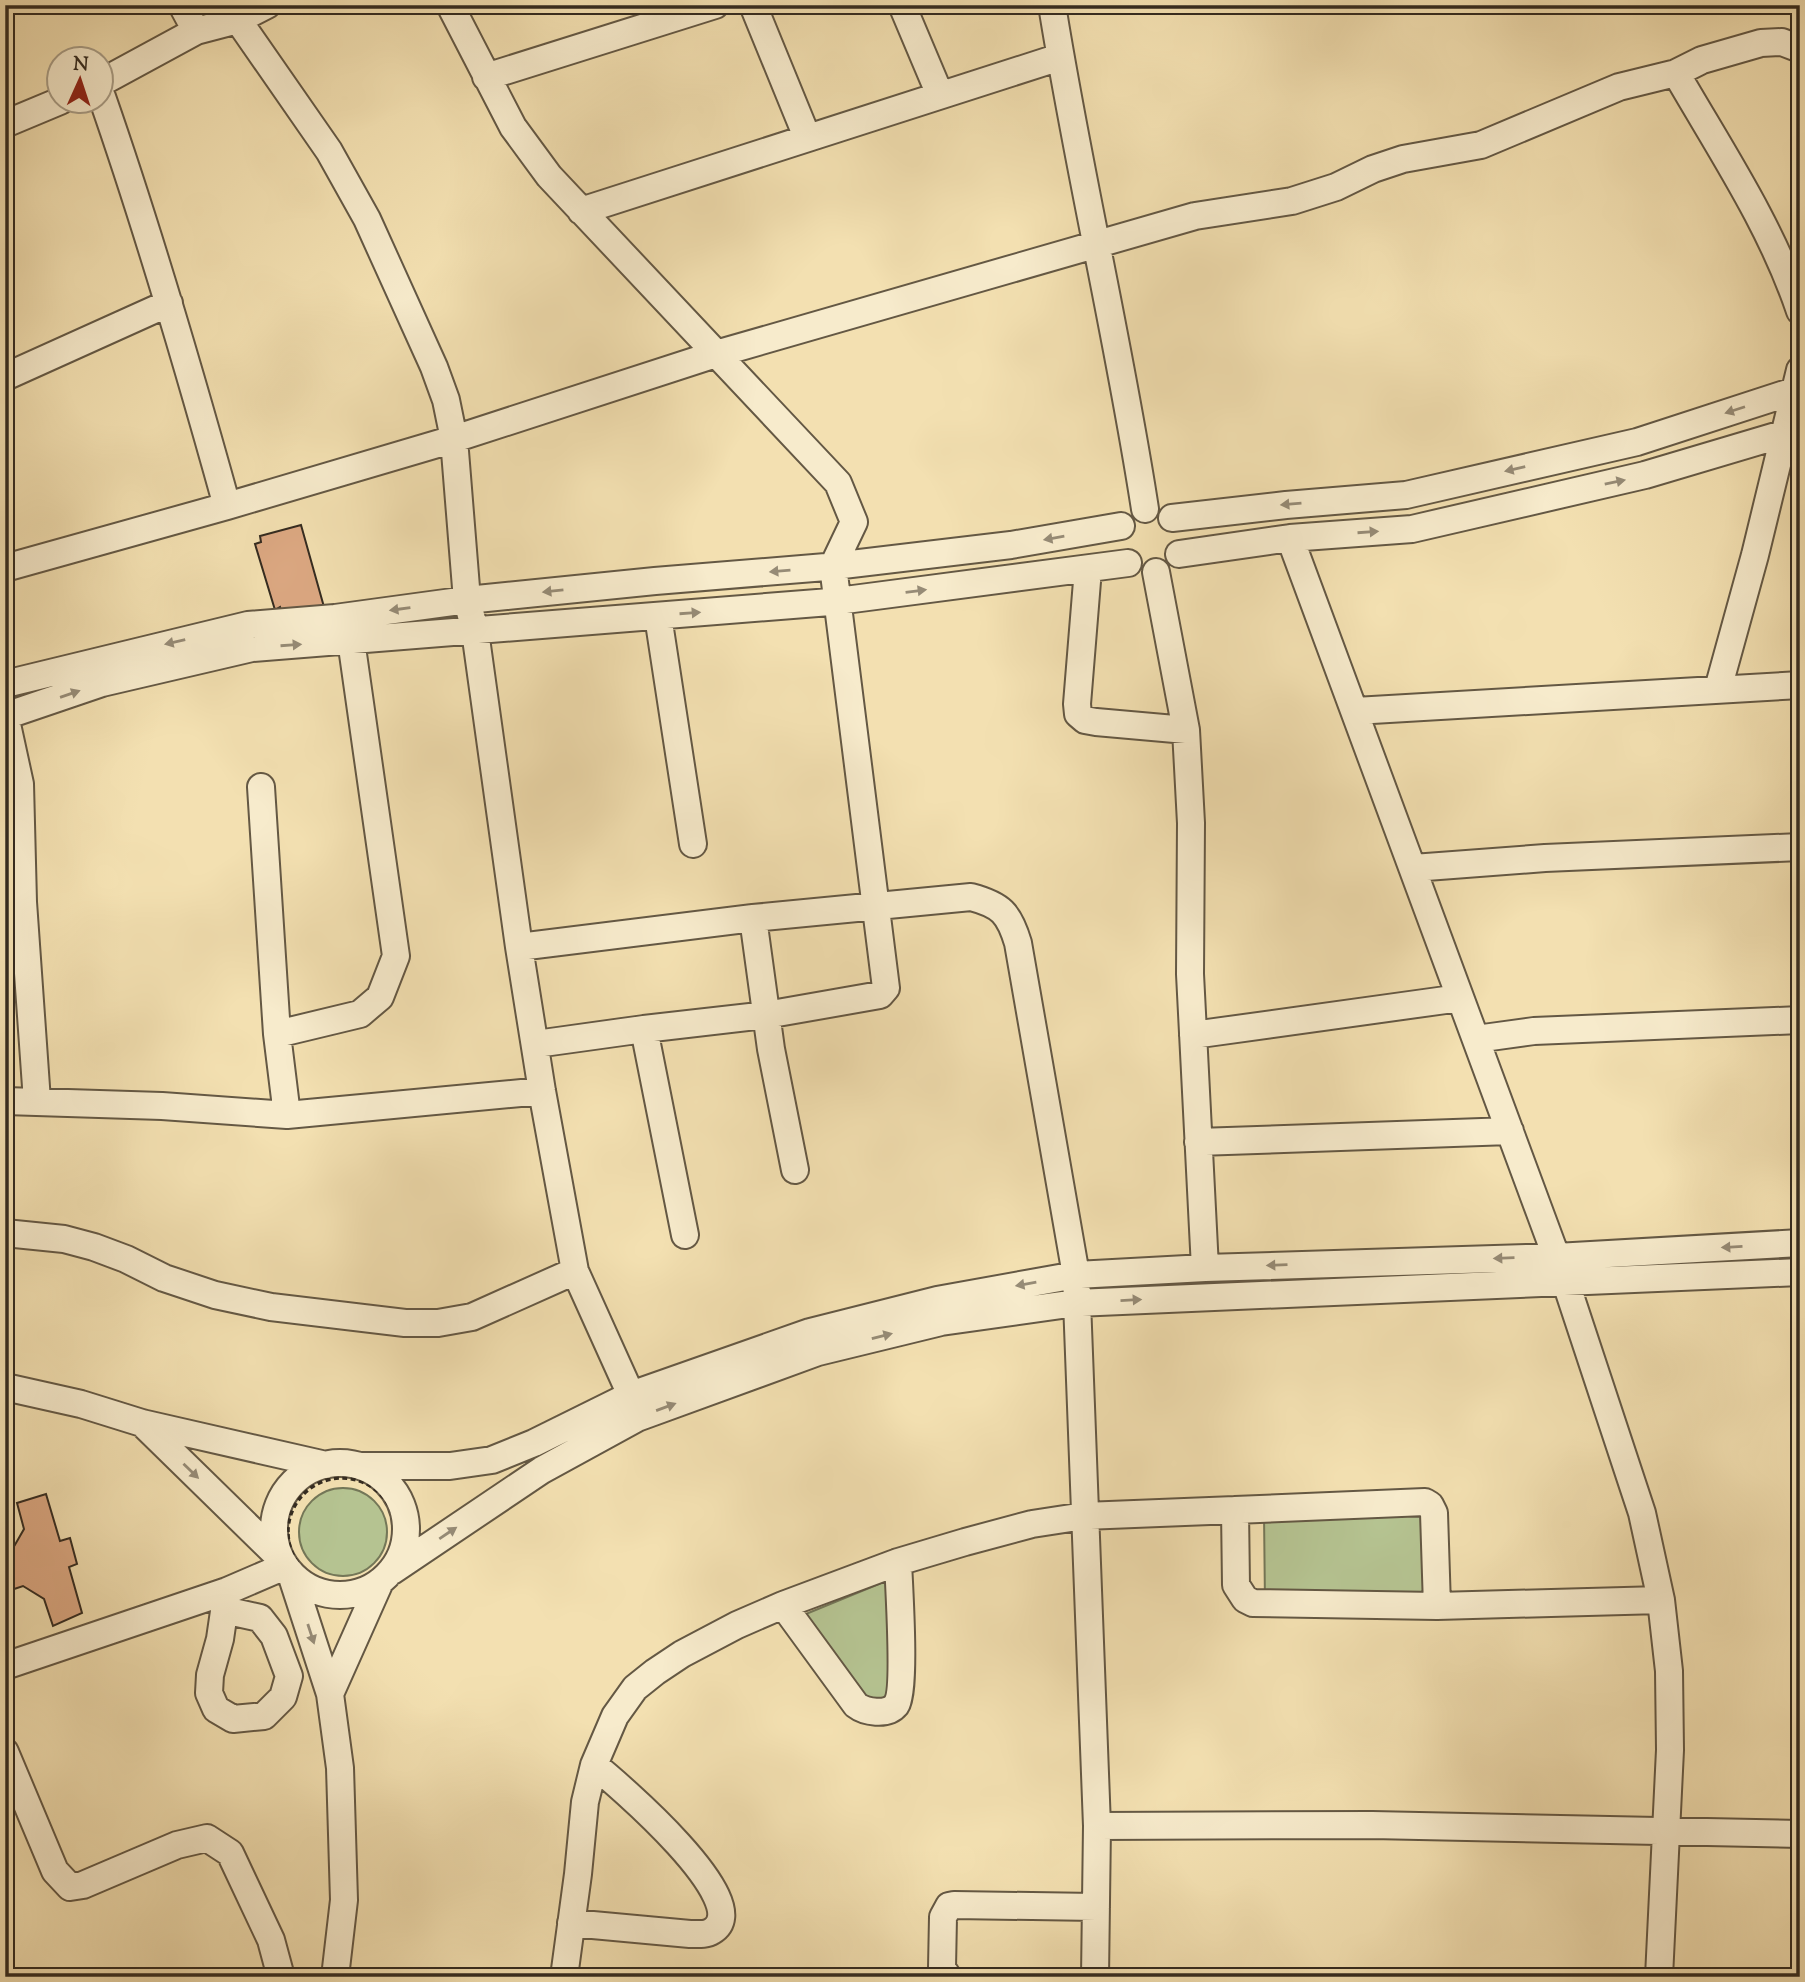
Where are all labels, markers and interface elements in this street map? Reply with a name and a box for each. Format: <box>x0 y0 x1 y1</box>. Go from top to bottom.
north arrow <box>46 46 116 116</box>
text: N <box>72 52 89 79</box>
one-way arrow <box>1724 405 1745 416</box>
one-way arrow <box>1504 464 1526 475</box>
one-way arrow <box>1604 476 1626 487</box>
one-way arrow <box>1280 499 1302 510</box>
one-way arrow <box>1357 526 1379 537</box>
one-way arrow <box>1043 533 1065 544</box>
one-way arrow <box>768 566 790 577</box>
one-way arrow <box>542 586 564 597</box>
one-way arrow <box>905 586 927 597</box>
one-way arrow <box>389 604 411 615</box>
one-way arrow <box>679 608 701 619</box>
one-way arrow <box>164 637 186 648</box>
one-way arrow <box>281 639 303 650</box>
one-way arrow <box>60 689 81 699</box>
one-way arrow <box>1720 1241 1742 1252</box>
one-way arrow <box>1493 1253 1515 1264</box>
one-way arrow <box>1266 1260 1288 1271</box>
one-way arrow <box>1015 1279 1037 1290</box>
one-way arrow <box>1120 1295 1142 1306</box>
one-way arrow <box>871 1330 893 1341</box>
one-way arrow <box>656 1401 677 1412</box>
one-way arrow <box>182 1462 199 1478</box>
one-way arrow <box>439 1526 458 1539</box>
one-way arrow <box>306 1624 316 1645</box>

